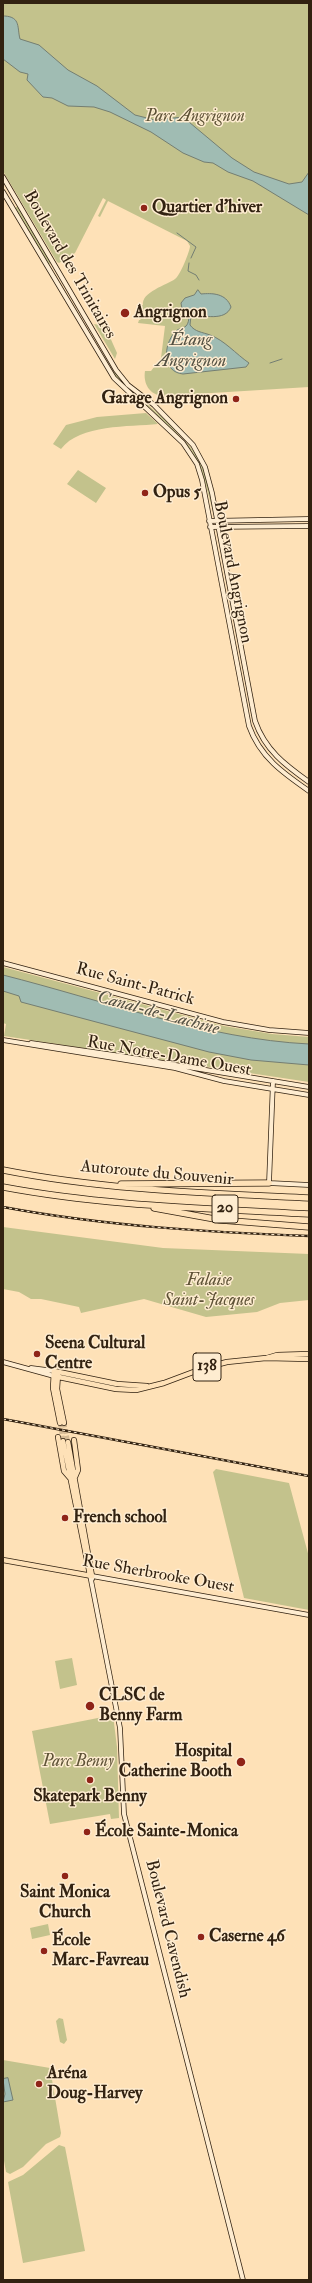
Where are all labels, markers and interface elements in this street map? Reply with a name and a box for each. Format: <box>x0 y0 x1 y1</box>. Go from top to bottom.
park label: Parc Angrignon <box>145 107 245 127</box>
street label: Boulevard des Trinitaires <box>18 187 120 343</box>
place label: Quartier d'hiver <box>152 198 262 218</box>
marker: Quartier d'hiver <box>139 203 149 213</box>
place label: Angrignon <box>134 303 207 323</box>
marker: Angrignon <box>119 307 131 319</box>
water label: Étang Angrignon <box>156 330 226 372</box>
place label: Garage Angrignon <box>102 389 228 409</box>
marker: Garage Angrignon <box>231 394 241 404</box>
place label: Opus 5 <box>153 483 201 503</box>
marker: Opus 5 <box>140 488 150 498</box>
street label: Boulevard Angrignon <box>208 499 256 645</box>
street label: Rue Saint-Patrick <box>74 959 196 1011</box>
water label: Canal-de-Lachine <box>95 987 221 1041</box>
street label: Rue Notre-Dame Ouest <box>85 1033 253 1081</box>
street label: Autoroute du Souvenir <box>80 1157 234 1191</box>
road number: 20 <box>212 1195 238 1223</box>
park label: Falaise Saint-Jacques <box>164 1271 254 1311</box>
place label: Seena Cultural Centre <box>45 1334 145 1374</box>
marker: Seena Cultural Centre <box>32 1349 42 1359</box>
road number: 138 <box>193 1353 221 1381</box>
place label: French school <box>73 1508 167 1528</box>
marker: French school <box>60 1513 70 1523</box>
street label: Rue Sherbrooke Ouest <box>81 1552 235 1598</box>
place label: CLSC de Benny Farm <box>99 1686 182 1726</box>
marker: CLSC de Benny Farm <box>84 1700 96 1712</box>
place label: Hospital Catherine Booth <box>119 1742 232 1782</box>
park label: Parc Benny <box>42 1752 114 1772</box>
marker: Hospital Catherine Booth <box>235 1756 247 1768</box>
marker: Skatepark Benny <box>85 1775 95 1785</box>
place label: Skatepark Benny <box>33 1787 147 1807</box>
place label: École Sainte-Monica <box>95 1822 238 1842</box>
marker: École Sainte-Monica <box>82 1827 92 1837</box>
street label: Boulevard Cavendish <box>140 1858 194 2000</box>
marker: Saint Monica Church <box>60 1871 70 1881</box>
place label: Saint Monica Church <box>20 1883 110 1923</box>
place label: Caserne 46 <box>209 1927 285 1947</box>
place label: École Marc-Favreau <box>52 1931 149 1971</box>
marker: Caserne 46 <box>196 1932 206 1942</box>
marker: École Marc-Favreau <box>39 1946 49 1956</box>
place label: Aréna Doug-Harvey <box>47 2064 143 2104</box>
marker: Aréna Doug-Harvey <box>34 2079 44 2089</box>

